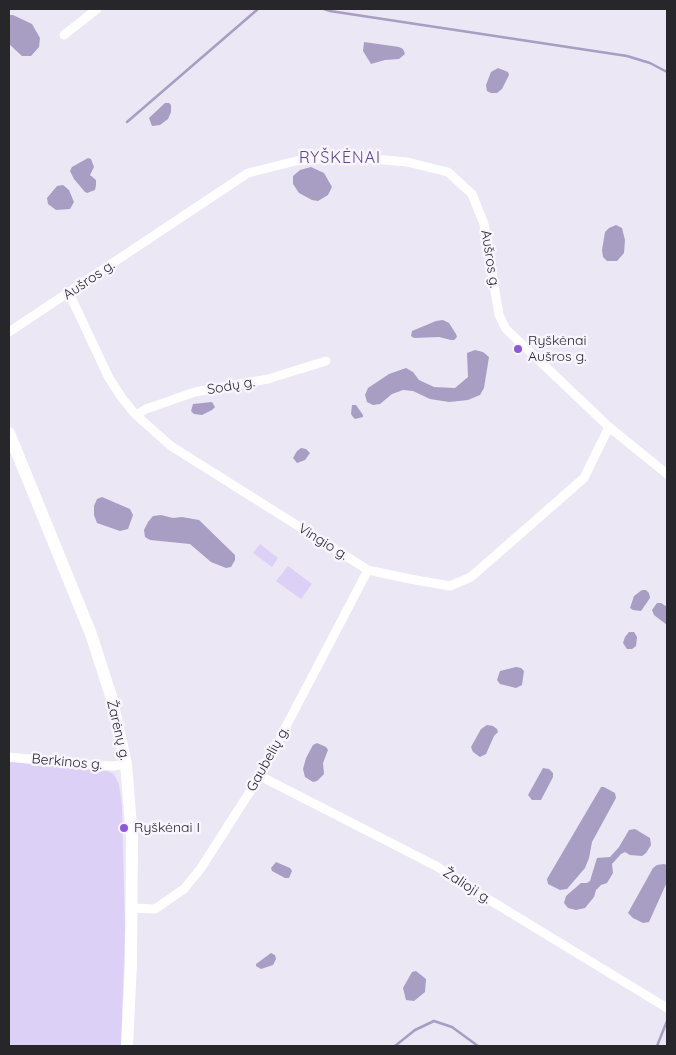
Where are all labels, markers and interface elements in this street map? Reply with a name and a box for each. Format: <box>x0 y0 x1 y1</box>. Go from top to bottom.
district label: RYŠKĖNAI <box>298 148 382 168</box>
street label: Aušros g. <box>477 229 503 289</box>
street label: Aušros g. <box>60 257 118 303</box>
place label: Ryškėnai Aušros g. <box>528 333 587 366</box>
marker: Ryškėnai Aušros g. <box>512 343 524 355</box>
street label: Sodų g. <box>206 374 256 398</box>
street label: Vingio g. <box>295 520 351 564</box>
street label: Žarėnų g. <box>103 698 133 762</box>
street label: Gaubelių g. <box>243 723 293 795</box>
street label: Berkinos g. <box>31 751 103 773</box>
place label: Ryškėnai I <box>134 820 200 836</box>
marker: Ryškėnai I <box>118 822 130 834</box>
street label: Žalioji g. <box>440 864 494 908</box>

